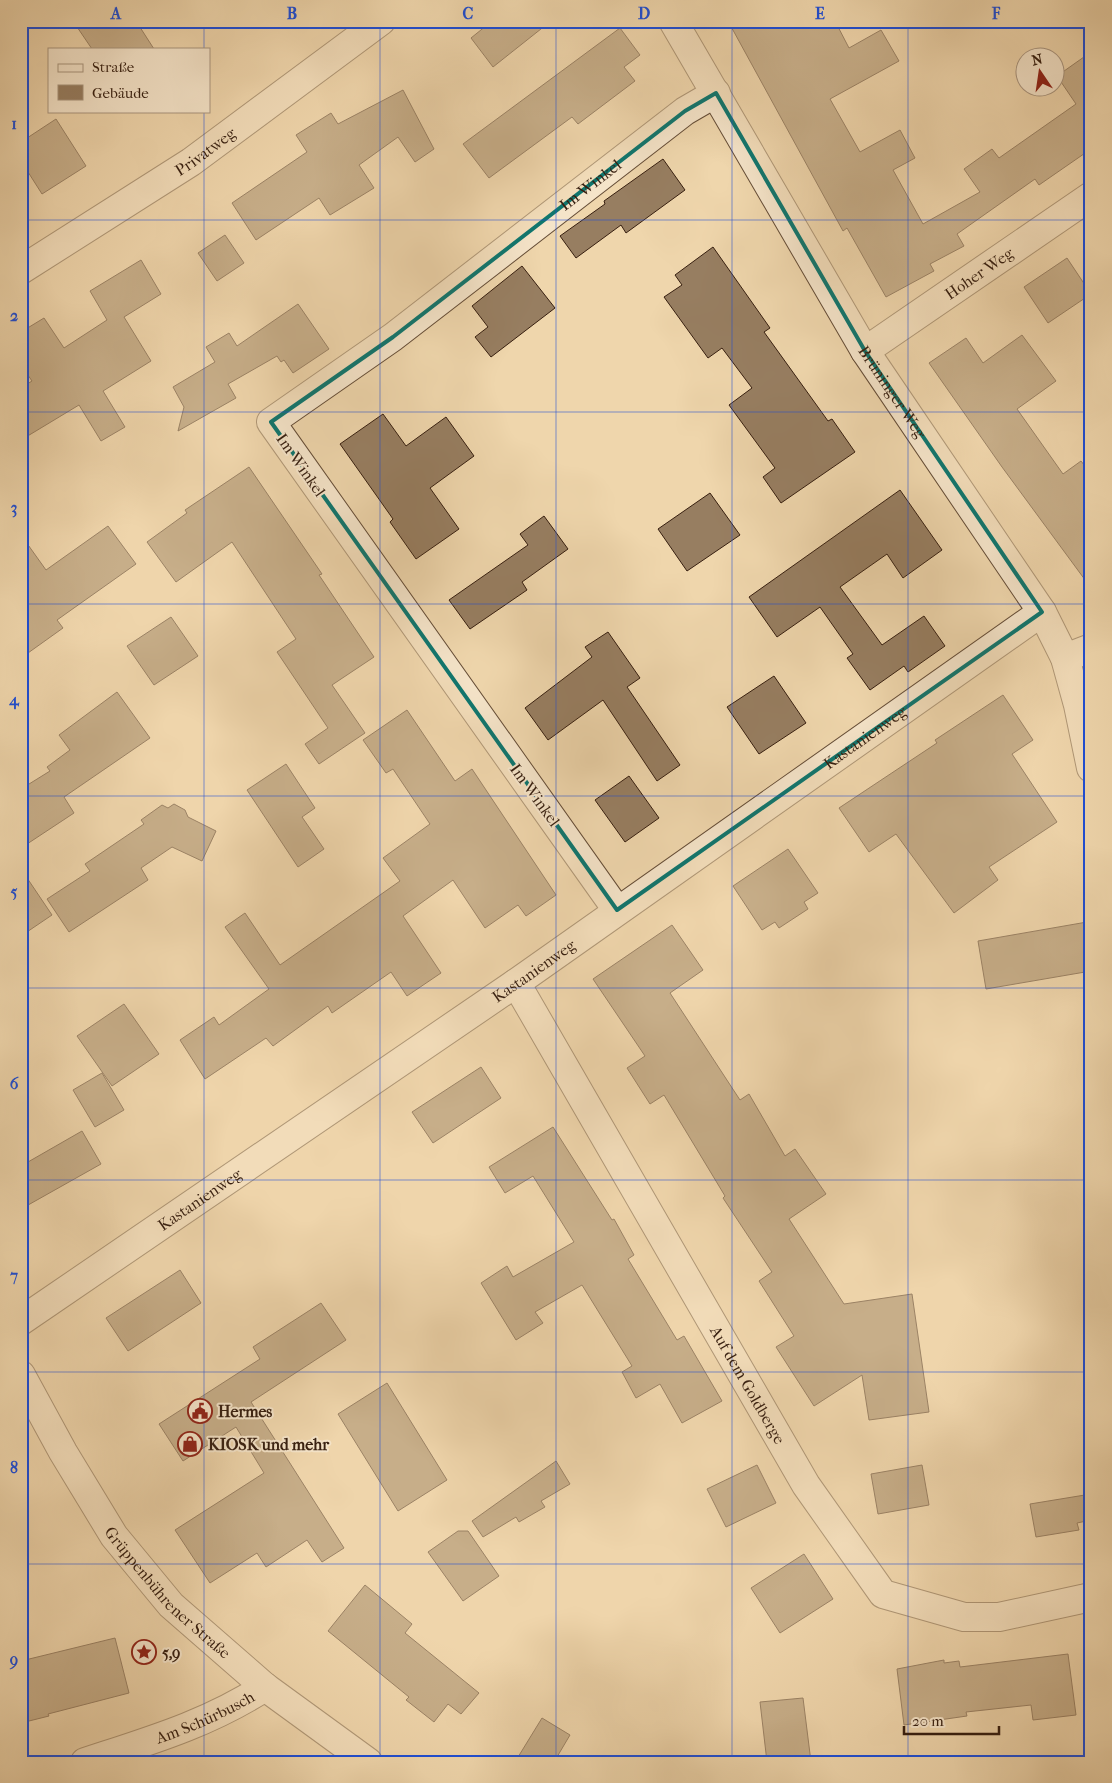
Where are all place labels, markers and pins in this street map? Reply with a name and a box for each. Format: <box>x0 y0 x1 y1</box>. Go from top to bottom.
public building icon: Hermes <box>187 1398 213 1424</box>
place label: Hermes <box>218 1402 272 1421</box>
shop icon: KIOSK und mehr <box>177 1431 203 1457</box>
place label: KIOSK und mehr <box>208 1435 330 1454</box>
place icon: 5,9 <box>131 1639 157 1665</box>
place label: 5,9 <box>162 1643 180 1663</box>

